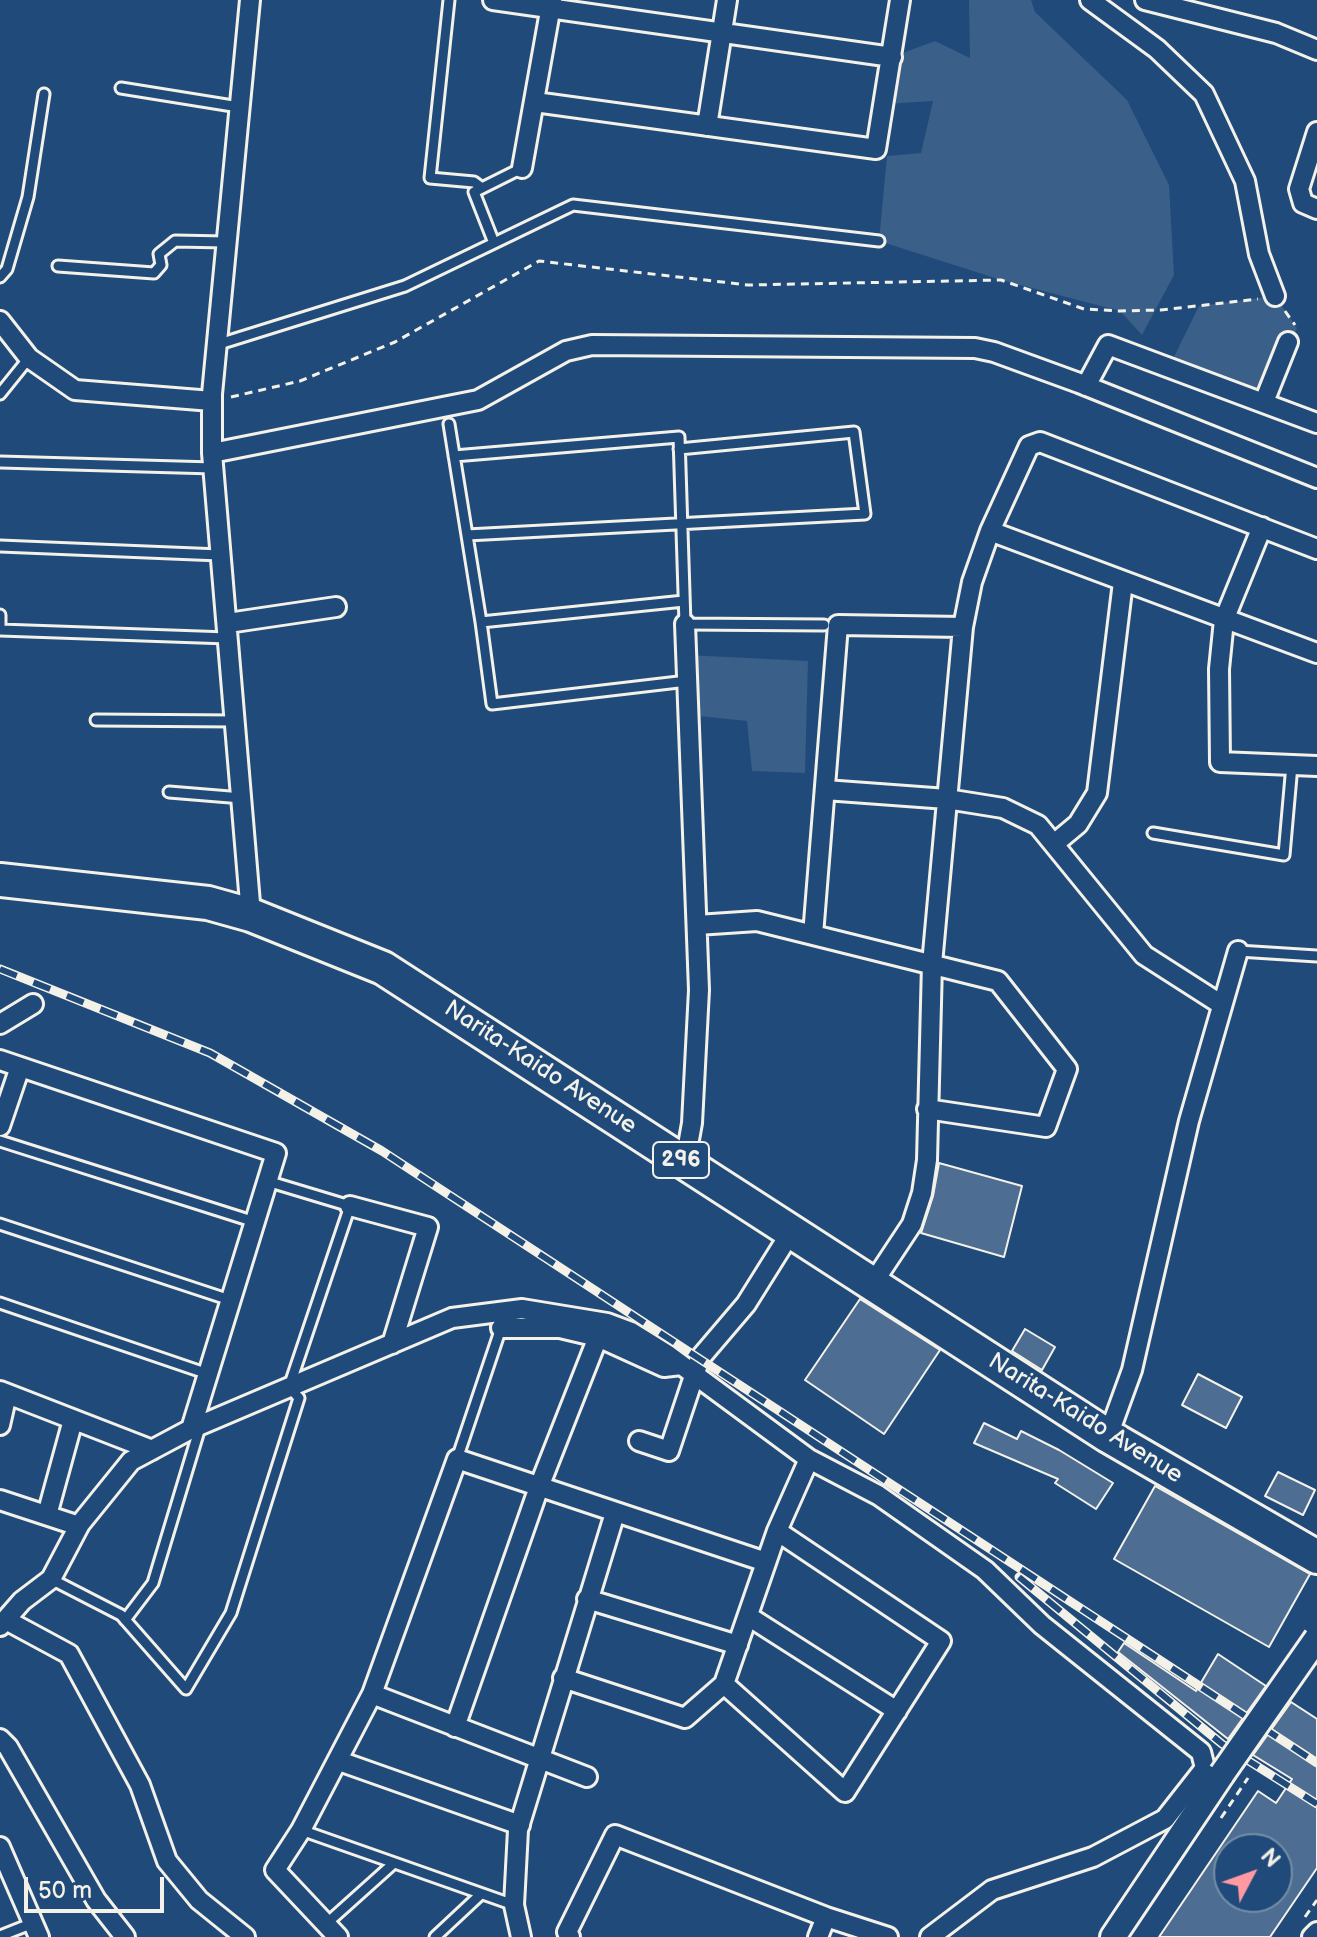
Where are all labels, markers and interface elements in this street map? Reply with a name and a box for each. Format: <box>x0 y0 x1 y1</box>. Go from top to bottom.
street label: Narita-Kaido Avenue <box>438 995 642 1141</box>
road number: 296 <box>653 1142 709 1178</box>
street label: Narita-Kaido Avenue <box>982 1348 1188 1490</box>
north arrow <box>1213 1833 1293 1913</box>
text: N <box>1254 1843 1286 1873</box>
scale bar <box>28 1861 168 1911</box>
text: 50 m <box>38 1876 92 1905</box>

